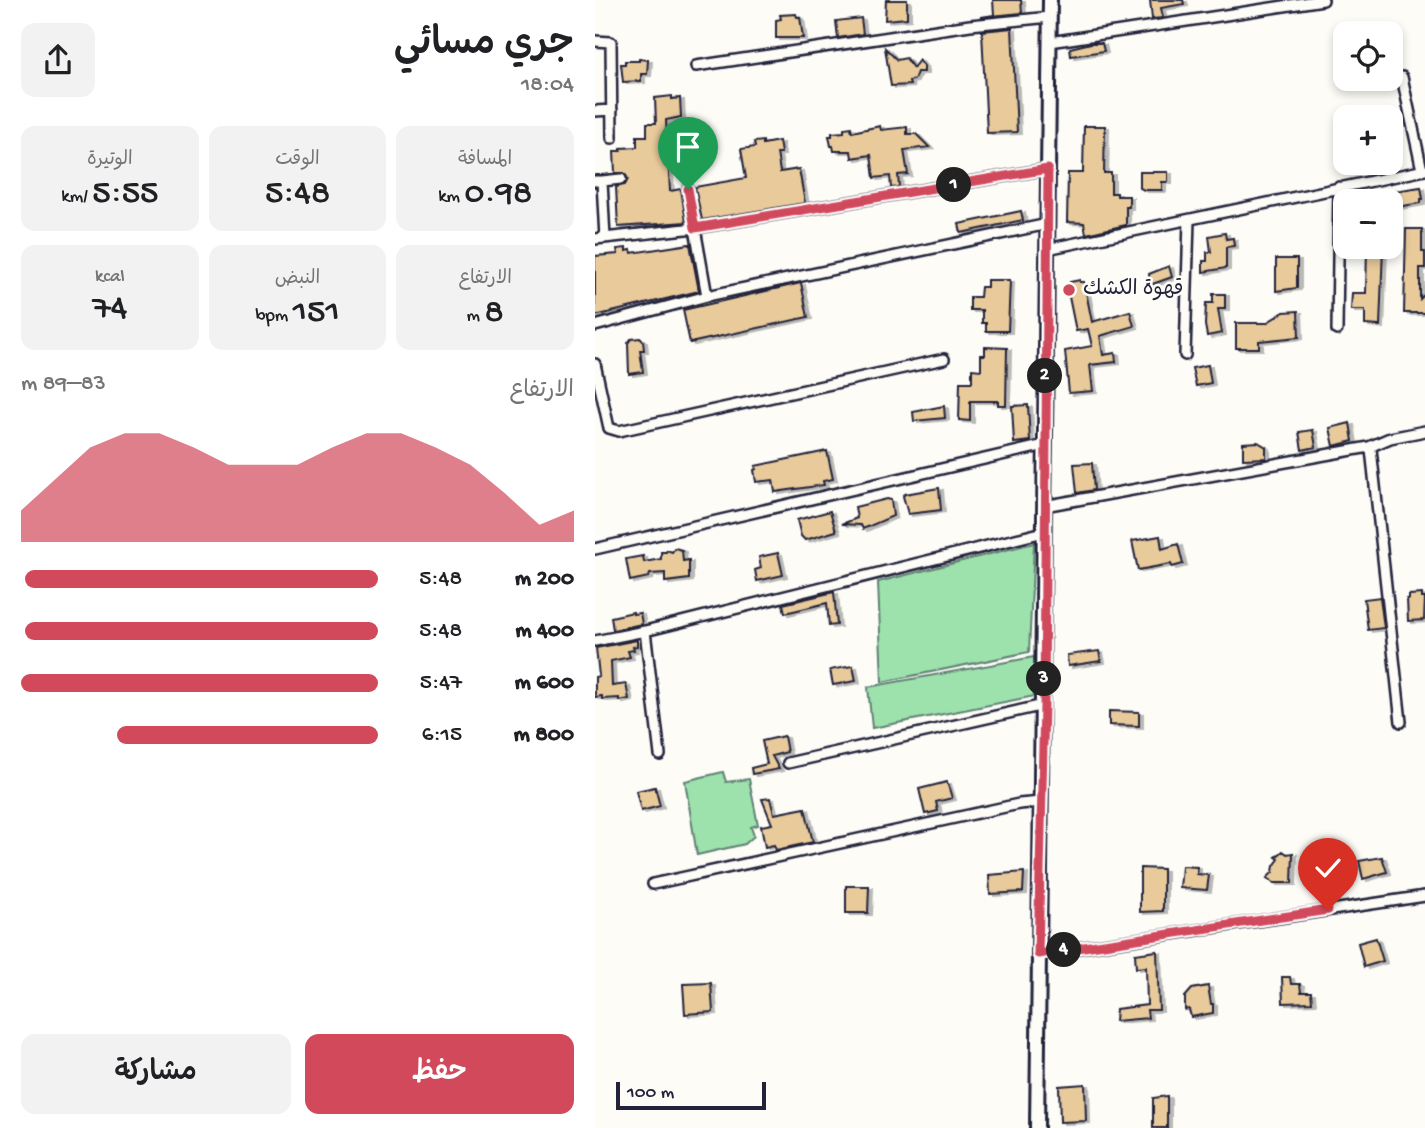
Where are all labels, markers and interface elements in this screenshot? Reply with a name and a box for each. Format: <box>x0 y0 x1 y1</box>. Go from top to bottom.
map controls <box>1333 21 1403 259</box>
button: locate <box>1333 21 1403 91</box>
button: share <box>21 23 95 97</box>
text: جري مسائي <box>394 24 574 68</box>
text: 18:04 <box>521 72 574 99</box>
button: + <box>1333 105 1403 175</box>
pin <box>658 117 718 189</box>
icon: arrive <box>669 128 707 166</box>
text: الوتيرة <box>87 149 133 172</box>
text: الوقت <box>275 149 320 172</box>
text: المسافة <box>458 149 512 172</box>
pin: 1 <box>937 168 971 202</box>
text: 1 <box>950 173 957 196</box>
text: 5:55 <box>92 174 158 215</box>
text: 5:48 <box>265 174 330 215</box>
text: 0.98 <box>465 174 532 215</box>
text: /km <box>61 186 92 209</box>
text: km <box>438 186 465 209</box>
button: − <box>1333 189 1403 259</box>
text: kcal <box>95 266 125 289</box>
text: النبض <box>275 268 320 291</box>
text: الارتفاع <box>459 268 512 291</box>
place label: قهوة الكشك <box>1083 278 1183 303</box>
marker: قهوة الكشك <box>1061 282 1077 298</box>
text: 74 <box>92 289 127 330</box>
text: 151 <box>293 293 340 334</box>
text: 8 <box>485 293 504 334</box>
text: bpm <box>255 305 293 328</box>
text: m <box>467 305 485 328</box>
pin: 2 <box>1028 358 1063 394</box>
text: 2 <box>1040 364 1049 387</box>
text: 83–89 m <box>21 371 106 398</box>
text: الارتفاع <box>510 378 574 405</box>
text: 5:48 <box>419 566 462 593</box>
text: 200 m <box>515 566 574 593</box>
text: 5:48 <box>419 618 462 645</box>
text: 400 m <box>515 618 574 645</box>
pin: 3 <box>1027 662 1061 696</box>
text: 3 <box>1039 667 1048 690</box>
text: 5:47 <box>420 670 462 697</box>
text: 600 m <box>514 670 574 697</box>
text: 6:15 <box>422 722 462 749</box>
text: 800 m <box>513 722 574 749</box>
pin <box>1298 838 1358 910</box>
icon: check <box>1309 849 1347 887</box>
pin: 4 <box>1047 932 1081 968</box>
text: 4 <box>1059 938 1068 961</box>
button: مشاركة <box>21 1034 291 1114</box>
button: حفظ <box>305 1034 574 1114</box>
scale bar <box>616 1079 767 1111</box>
text: 100 m <box>627 1082 674 1105</box>

